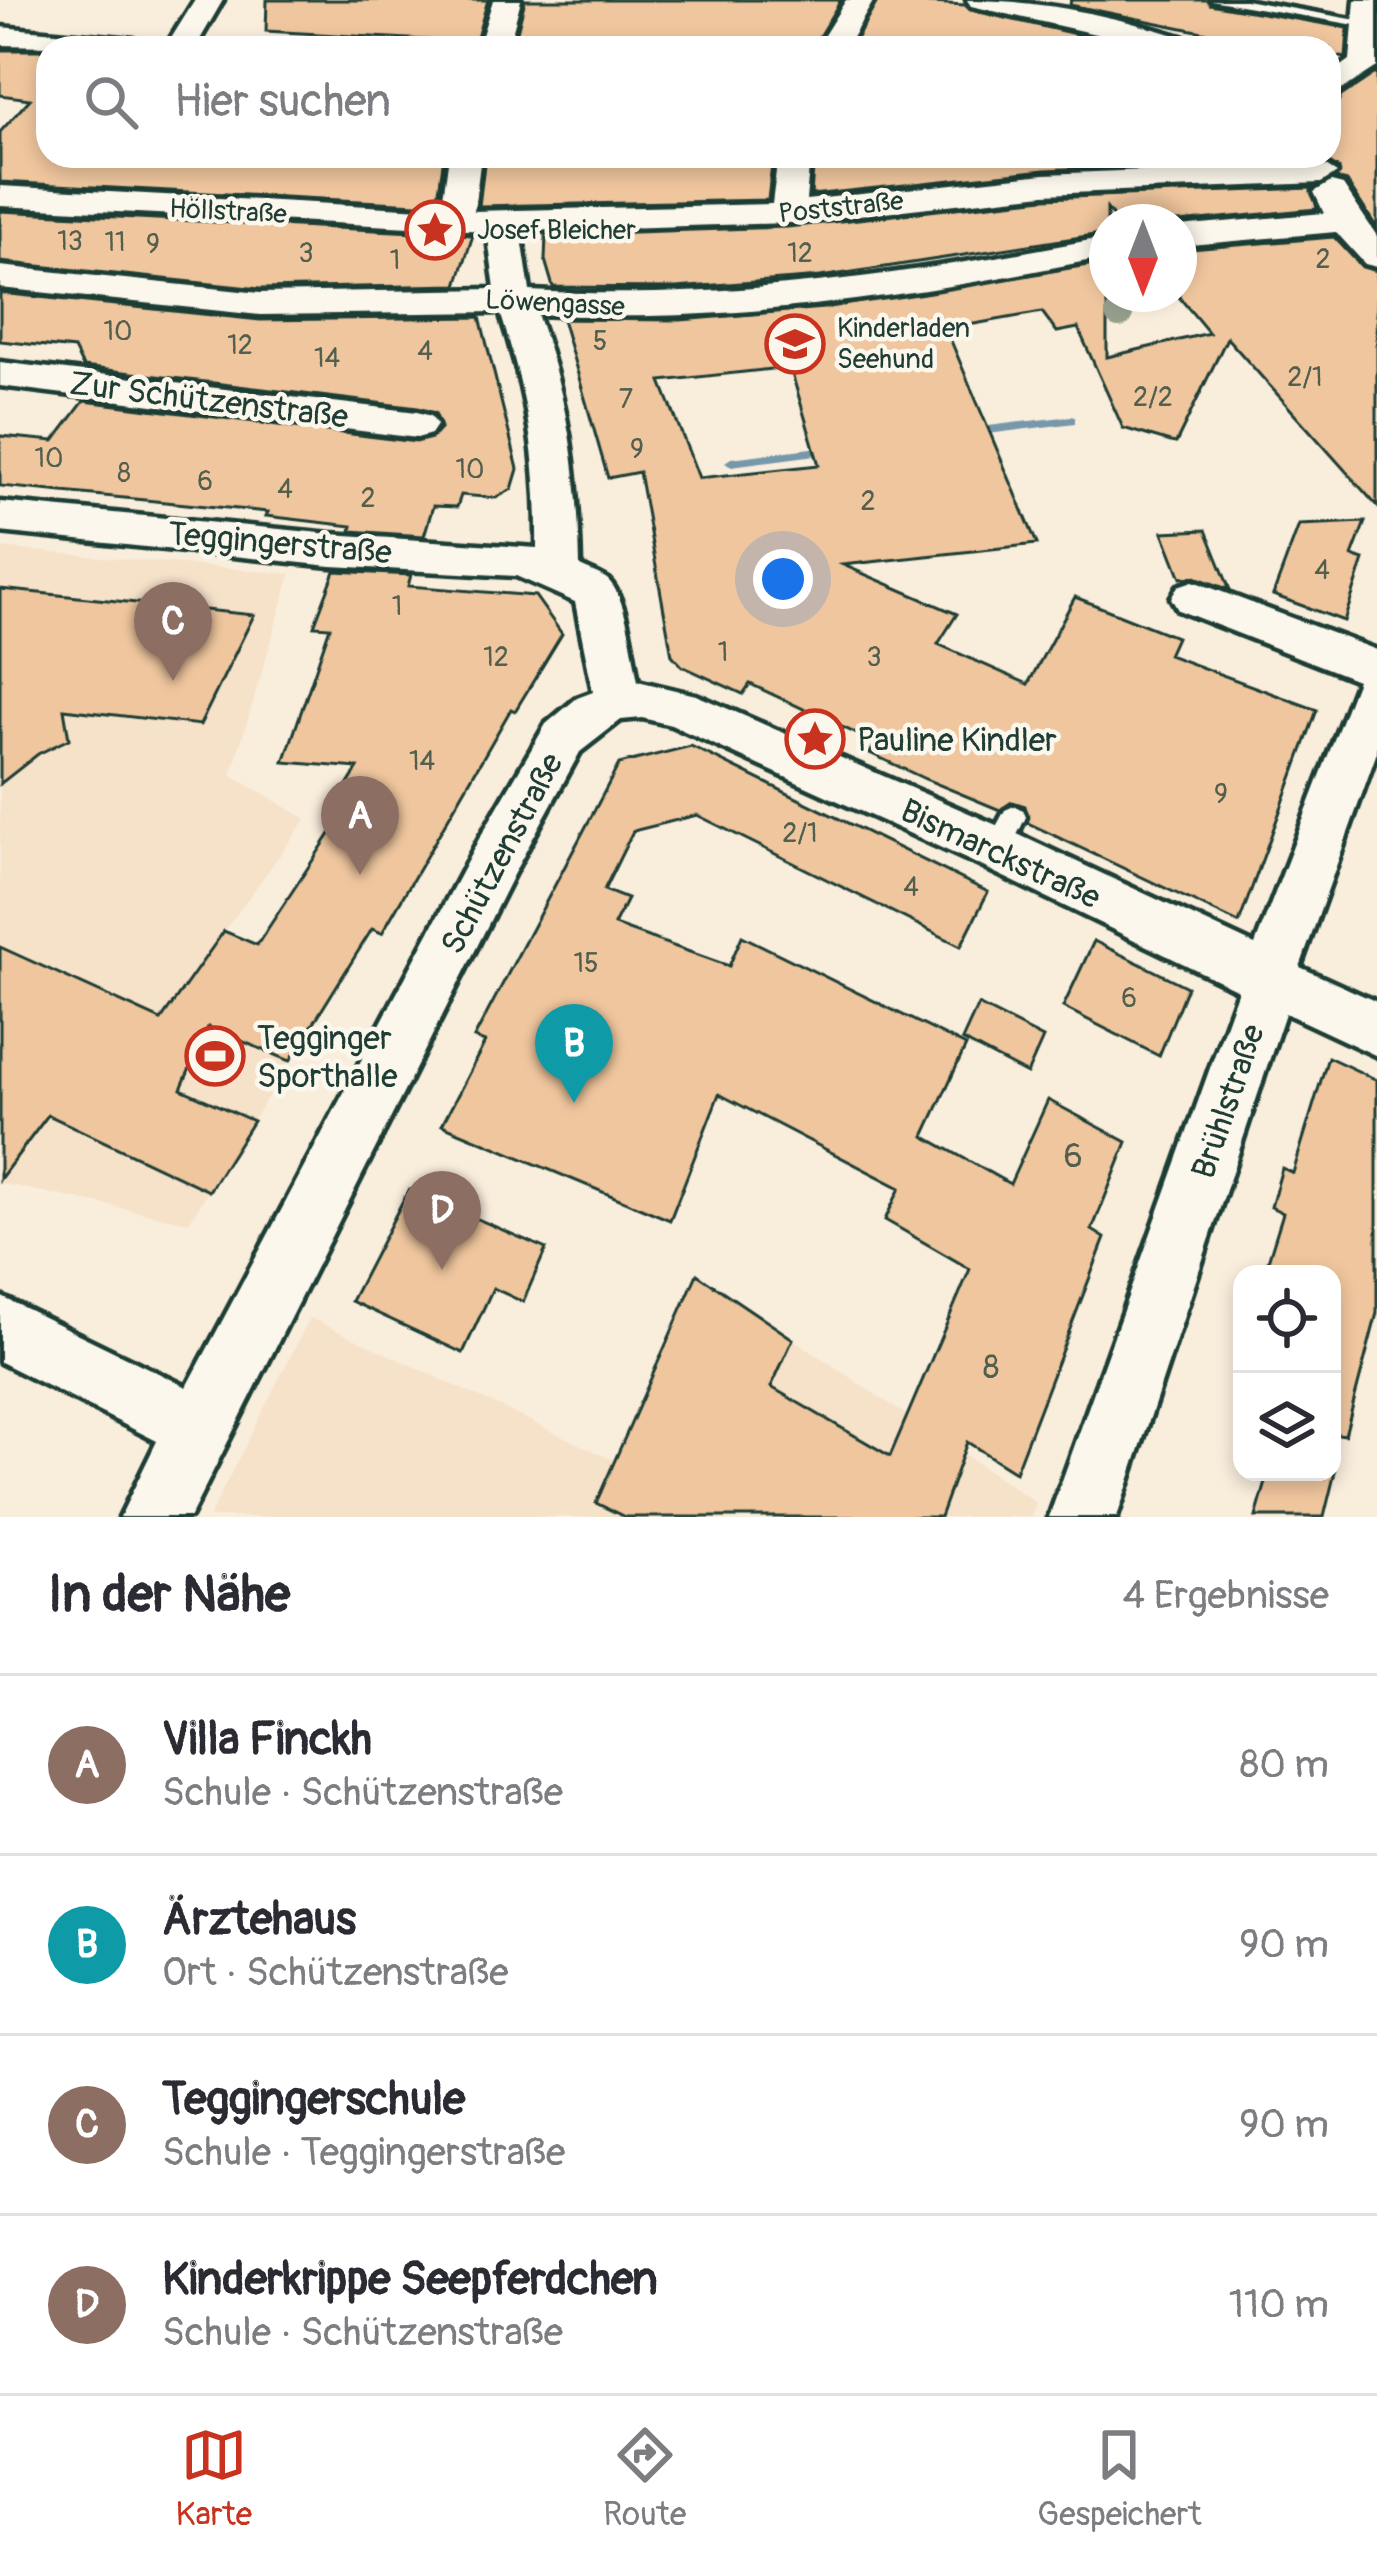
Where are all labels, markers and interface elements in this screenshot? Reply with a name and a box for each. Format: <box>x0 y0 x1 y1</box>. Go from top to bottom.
search box <box>36 36 1341 168</box>
icon: search <box>78 69 144 135</box>
text: Hier suchen <box>174 74 391 130</box>
street label: Poststraße <box>777 184 906 230</box>
street label: Höllstraße <box>168 192 288 231</box>
place icon: Josef Bleicher <box>404 199 466 261</box>
north arrow <box>1089 204 1197 312</box>
place label: Josef Bleicher <box>477 214 636 247</box>
house number: 13 <box>57 225 83 258</box>
house number: 11 <box>104 226 126 259</box>
house number: 9 <box>146 228 160 261</box>
house number: 3 <box>298 237 314 270</box>
house number: 12 <box>787 237 813 270</box>
house number: 2 <box>1315 243 1331 276</box>
house number: 1 <box>390 244 400 277</box>
street label: Löwengasse <box>484 283 626 324</box>
place label: Kinderladen Seehund <box>837 312 970 376</box>
school or university icon: Kinderladen Seehund <box>764 313 826 375</box>
house number: 10 <box>104 315 133 348</box>
house number: 5 <box>593 325 607 358</box>
house number: 12 <box>227 329 253 362</box>
house number: 4 <box>417 335 433 368</box>
house number: 14 <box>314 342 340 375</box>
house number: 2/1 <box>1287 361 1323 394</box>
street label: Zur Schützenstraße <box>67 363 350 438</box>
house number: 2/2 <box>1133 381 1173 414</box>
house number: 7 <box>619 383 633 416</box>
house number: 9 <box>630 433 644 466</box>
house number: 10 <box>35 442 64 475</box>
house number: 10 <box>456 453 485 486</box>
house number: 8 <box>117 457 131 490</box>
house number: 6 <box>197 465 213 498</box>
house number: 4 <box>277 473 293 506</box>
house number: 2 <box>360 482 376 515</box>
house number: 2 <box>860 485 876 518</box>
street label: Teggingerstraße <box>166 513 393 574</box>
your location <box>753 549 813 609</box>
house number: 4 <box>1314 554 1330 587</box>
pin: C <box>134 582 212 681</box>
house number: 1 <box>392 590 402 623</box>
house number: 1 <box>718 636 728 669</box>
house number: 12 <box>483 641 509 674</box>
house number: 3 <box>866 641 882 674</box>
place icon: Pauline Kindler <box>784 708 846 770</box>
place label: Pauline Kindler <box>857 720 1057 761</box>
house number: 14 <box>409 745 435 778</box>
street label: Schützenstraße <box>432 746 573 961</box>
pin: A <box>321 776 399 875</box>
house number: 9 <box>1214 778 1228 811</box>
street label: Bismarckstraße <box>894 790 1107 919</box>
house number: 2/1 <box>782 817 818 850</box>
house number: 4 <box>903 871 919 904</box>
house number: 15 <box>573 947 599 980</box>
house number: 6 <box>1121 982 1137 1015</box>
pin: B <box>535 1004 613 1103</box>
place label: Tegginger Sporthalle <box>257 1018 397 1097</box>
street label: Brühlstraße <box>1183 1019 1274 1184</box>
sports icon: Tegginger Sporthalle <box>184 1025 246 1087</box>
house number: 6 <box>1063 1136 1083 1177</box>
pin: D <box>403 1171 481 1270</box>
map controls <box>1233 1265 1341 1481</box>
button: locate <box>1233 1265 1341 1373</box>
house number: 8 <box>983 1347 999 1388</box>
button: layers <box>1233 1373 1341 1481</box>
text: In der Nähe <box>48 1563 290 1627</box>
text: 4 Ergebnisse <box>1123 1571 1329 1620</box>
text: Villa Finckh <box>162 1712 372 1768</box>
text: A <box>74 1740 100 1789</box>
text: 80 m <box>1240 1740 1329 1789</box>
text: Schule · Schützenstraße <box>162 1768 563 1817</box>
text: Ärztehaus <box>162 1892 356 1948</box>
text: B <box>76 1920 98 1969</box>
text: 90 m <box>1239 1920 1329 1969</box>
text: Ort · Schützenstraße <box>162 1948 508 1997</box>
text: Teggingerschule <box>162 2072 465 2128</box>
text: C <box>75 2100 99 2149</box>
text: 90 m <box>1239 2100 1329 2149</box>
text: Schule · Teggingerstraße <box>162 2128 565 2177</box>
text: Kinderkrippe Seepferdchen <box>162 2252 658 2308</box>
text: D <box>75 2280 99 2329</box>
text: 110 m <box>1229 2280 1329 2329</box>
text: Schule · Schützenstraße <box>162 2308 563 2357</box>
tab: Karte <box>176 2422 252 2535</box>
tab: Route <box>603 2422 686 2535</box>
tab: Gespeichert <box>1037 2422 1201 2535</box>

